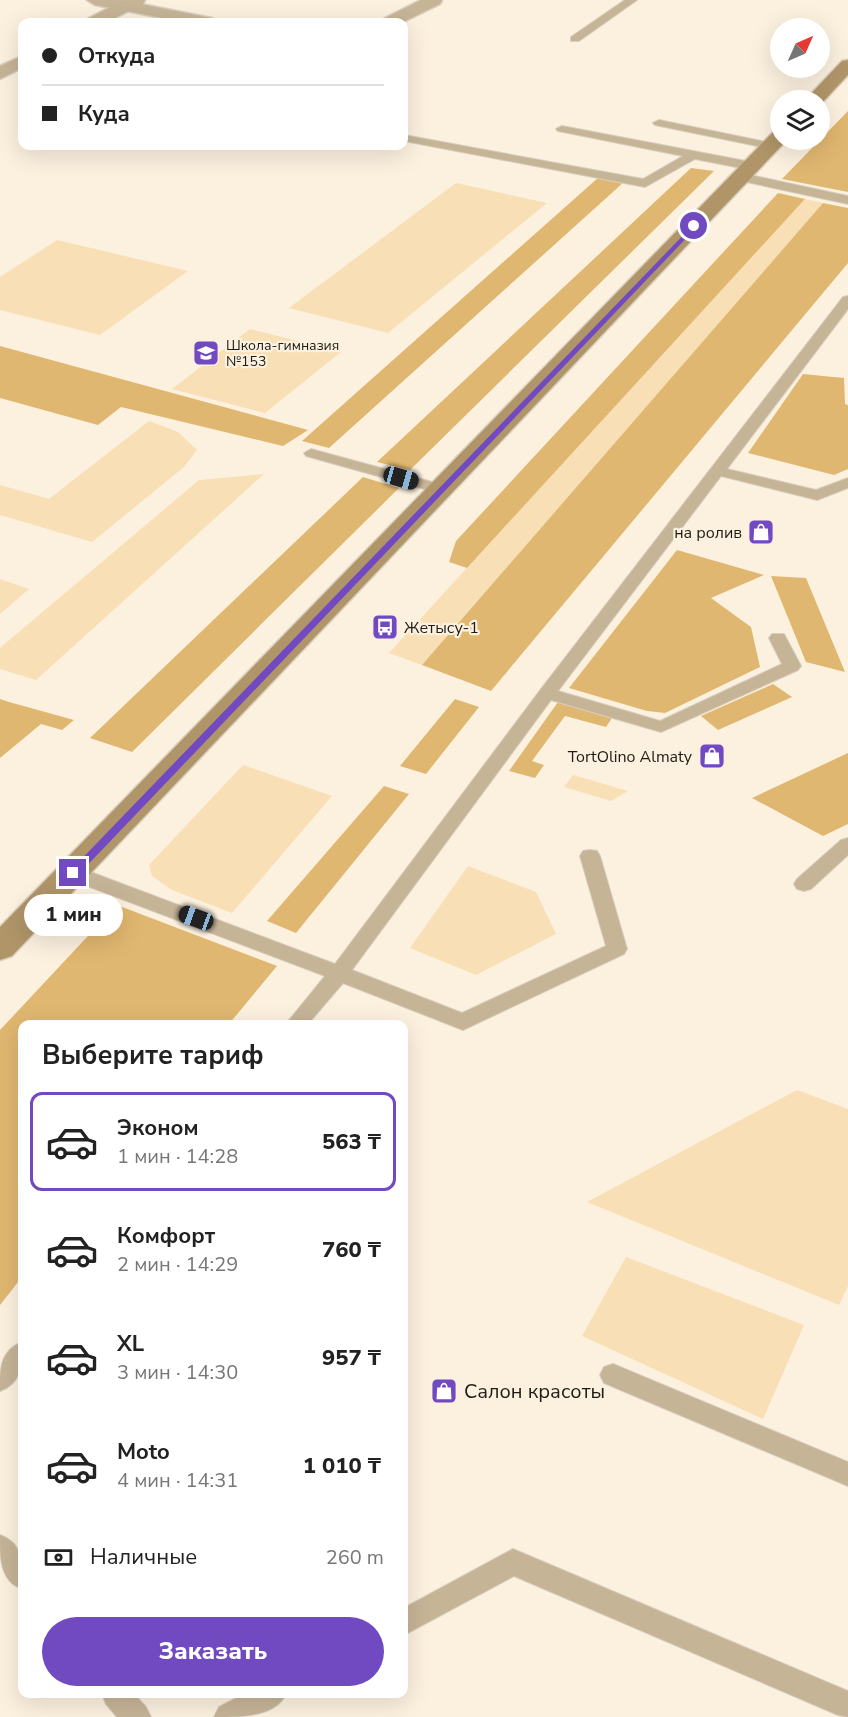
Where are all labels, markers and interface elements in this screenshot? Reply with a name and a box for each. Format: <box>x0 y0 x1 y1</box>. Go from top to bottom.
north arrow <box>770 18 830 78</box>
map controls <box>770 18 830 150</box>
text: Откуда <box>78 41 155 71</box>
button: layers <box>770 90 830 150</box>
text: Куда <box>78 99 130 129</box>
route start <box>680 212 707 239</box>
place label: Школа-гимназия №153 <box>226 336 339 371</box>
school or university icon: Школа-гимназия №153 <box>191 338 221 368</box>
car <box>381 464 421 492</box>
shop icon: на ролив <box>746 517 776 547</box>
place label: на ролив <box>674 522 742 544</box>
bus stop icon: Жетысу-1 <box>370 612 400 642</box>
place label: Жетысу-1 <box>404 617 479 639</box>
shop icon: TortOlino Almaty <box>697 741 727 771</box>
place label: TortOlino Almaty <box>568 746 693 768</box>
route end <box>59 859 86 886</box>
callout: 1 мин <box>23 894 122 936</box>
text: 1 мин <box>45 901 102 928</box>
car <box>176 903 216 933</box>
text: Выберите тариф <box>42 1037 264 1074</box>
text: Эконом <box>117 1113 199 1143</box>
icon: car <box>45 1115 99 1169</box>
text: 563 ₸ <box>322 1127 381 1157</box>
text: 1 мин · 14:28 <box>117 1143 238 1170</box>
text: Комфорт <box>117 1221 215 1251</box>
icon: car <box>45 1223 99 1277</box>
text: 760 ₸ <box>322 1235 381 1265</box>
text: 2 мин · 14:29 <box>117 1251 238 1278</box>
text: XL <box>117 1329 144 1359</box>
icon: car <box>45 1331 99 1385</box>
text: 957 ₸ <box>322 1343 381 1373</box>
text: 3 мин · 14:30 <box>117 1359 238 1386</box>
shop icon: Салон красоты <box>429 1376 459 1406</box>
place label: Салон красоты <box>464 1378 605 1405</box>
text: Moto <box>117 1437 170 1467</box>
icon: car <box>45 1439 99 1493</box>
text: 1 010 ₸ <box>303 1451 381 1481</box>
text: 4 мин · 14:31 <box>117 1467 238 1494</box>
icon: cash <box>42 1541 75 1574</box>
text: Наличные <box>90 1542 197 1572</box>
text: 260 m <box>326 1544 384 1571</box>
button: Заказать <box>42 1617 384 1686</box>

